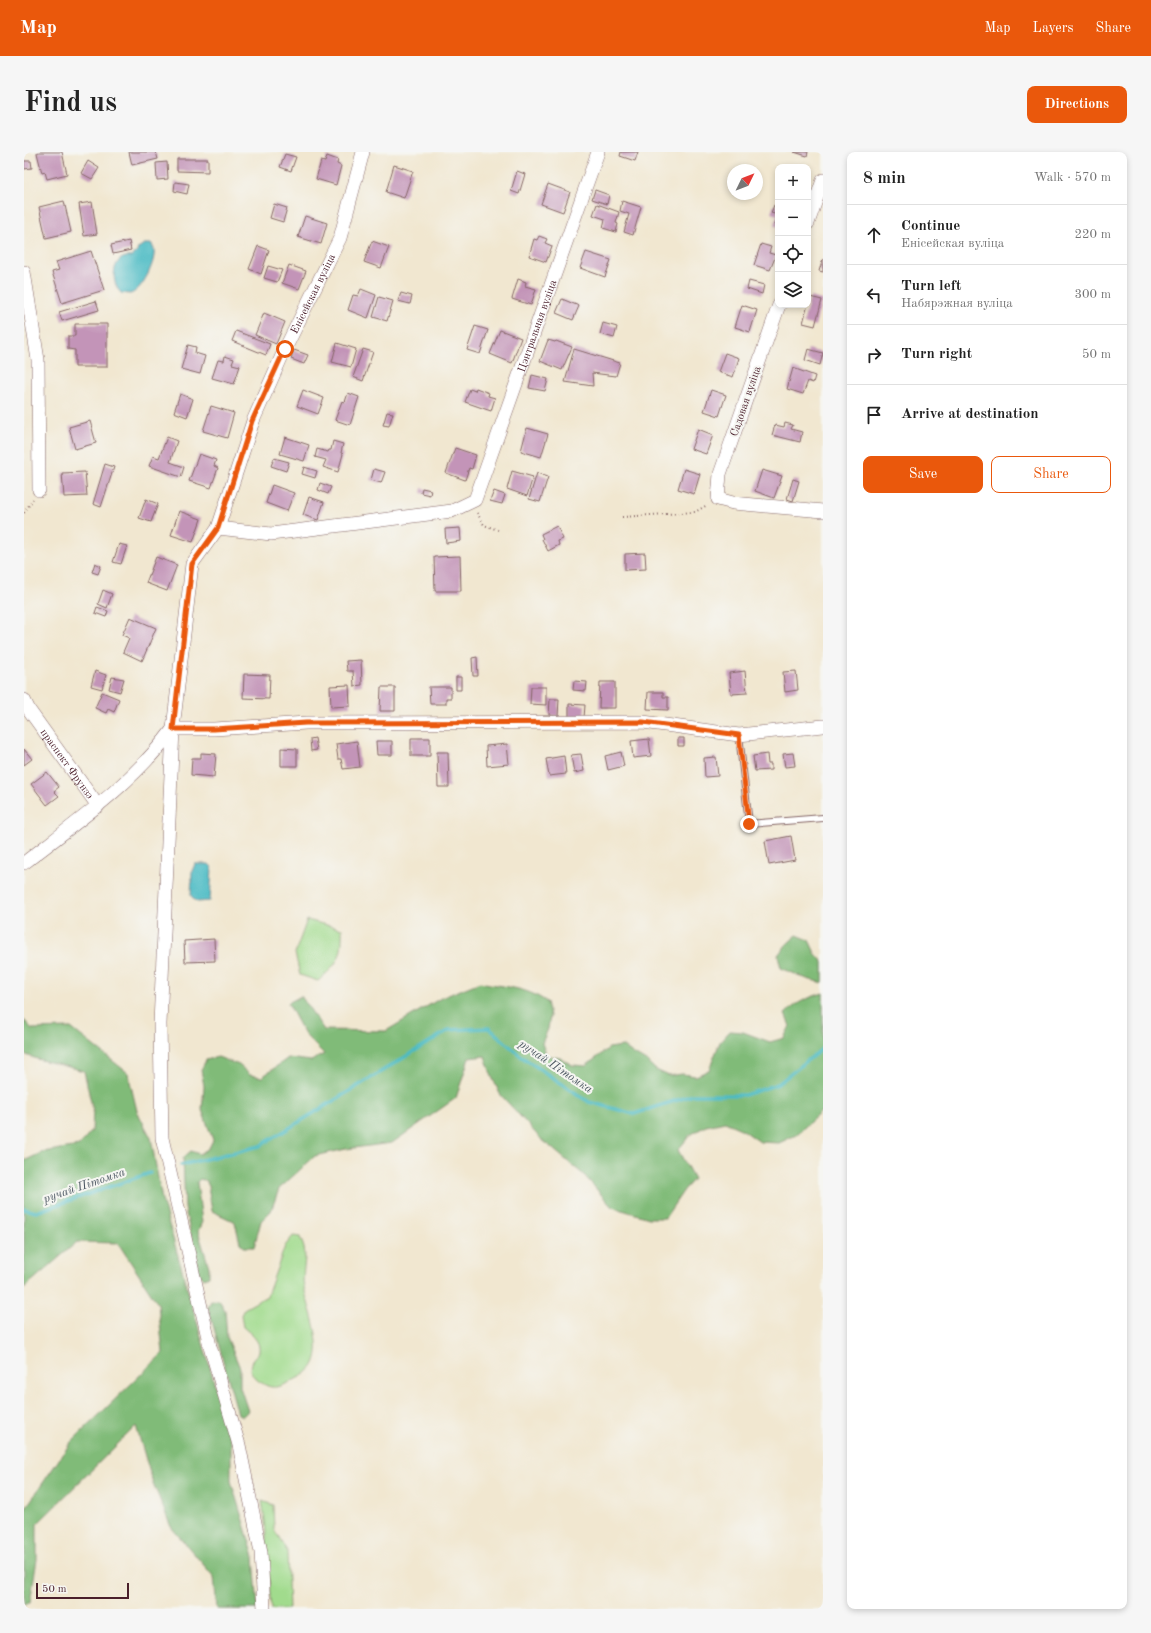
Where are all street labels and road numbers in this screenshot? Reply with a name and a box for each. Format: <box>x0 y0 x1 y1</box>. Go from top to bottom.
street label: Енісейская вуліца <box>289 252 338 336</box>
street label: Цэнтральная вуліца <box>517 278 560 374</box>
street label: Садовая вуліца <box>729 364 764 438</box>
street label: праспект Фрунзэ <box>37 727 95 801</box>

